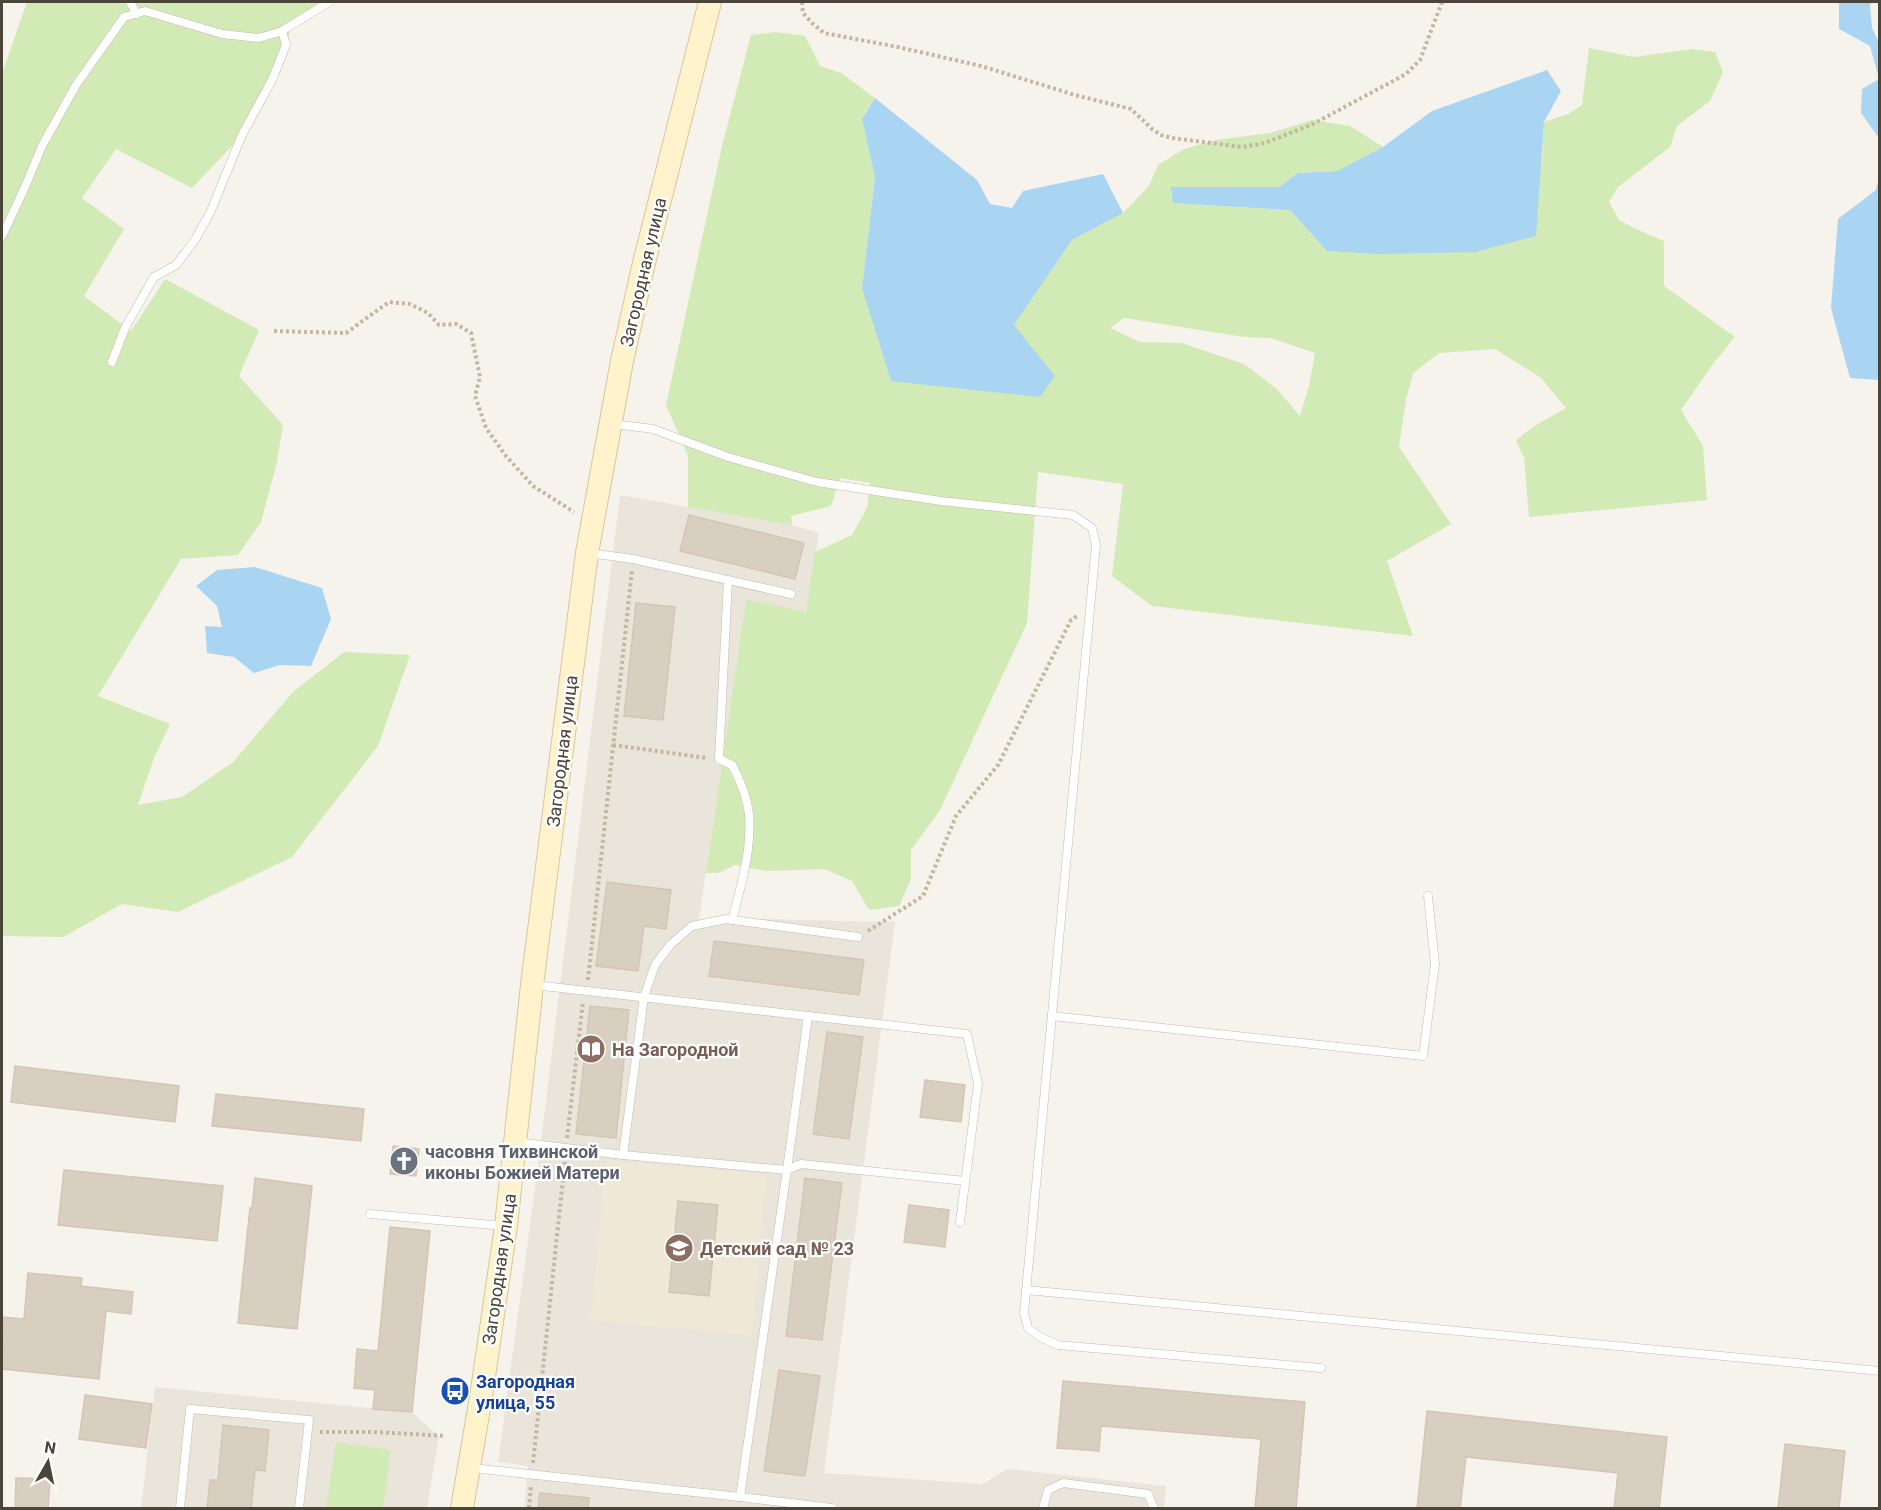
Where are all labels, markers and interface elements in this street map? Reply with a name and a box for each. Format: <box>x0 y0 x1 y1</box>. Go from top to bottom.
street label: Загородная улица <box>616 195 670 349</box>
street label: Загородная улица <box>542 674 582 828</box>
library icon: На Загородной <box>575 1033 607 1065</box>
place label: На Загородной <box>612 1039 739 1060</box>
place label: часовня Тихвинской иконы Божией Матери <box>425 1141 620 1183</box>
church icon: часовня Тихвинской иконы Божией Матери <box>388 1145 420 1177</box>
street label: Загородная улица <box>478 1192 520 1346</box>
school or university icon: Детский сад № 23 <box>663 1232 695 1264</box>
place label: Детский сад № 23 <box>700 1238 854 1259</box>
place label: Загородная улица, 55 <box>476 1371 575 1413</box>
bus stop icon: Загородная улица, 55 <box>439 1375 471 1407</box>
north arrow <box>18 1432 78 1492</box>
text: N <box>43 1437 57 1458</box>

